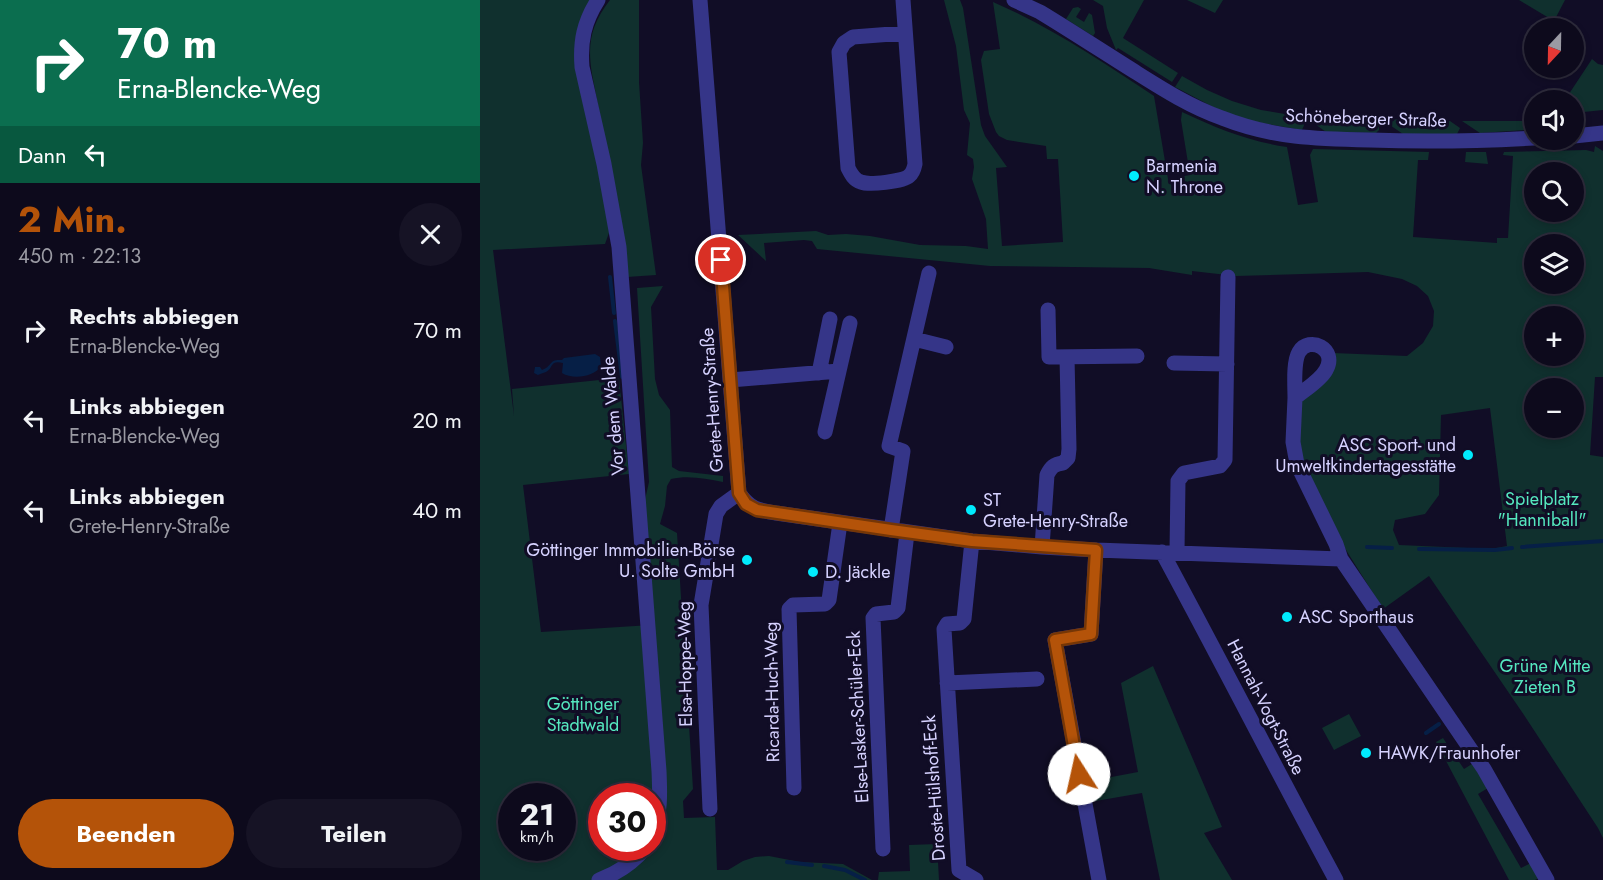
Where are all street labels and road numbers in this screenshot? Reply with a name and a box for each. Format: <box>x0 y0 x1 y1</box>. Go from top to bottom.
street label: Schöneberger Straße <box>1285 102 1447 134</box>
street label: Grete-Henry-Straße <box>694 327 730 473</box>
street label: Vor dem Walde <box>595 356 631 476</box>
street label: Elsa-Hoppe-Weg <box>671 601 699 727</box>
street label: Ricarda-Huch-Weg <box>758 621 786 763</box>
street label: Else-Lasker-Schüler-Eck <box>841 630 875 804</box>
street label: Hannah-Vogt-Straße <box>1221 635 1311 779</box>
street label: Droste-Hülshoff-Eck <box>916 714 952 862</box>

